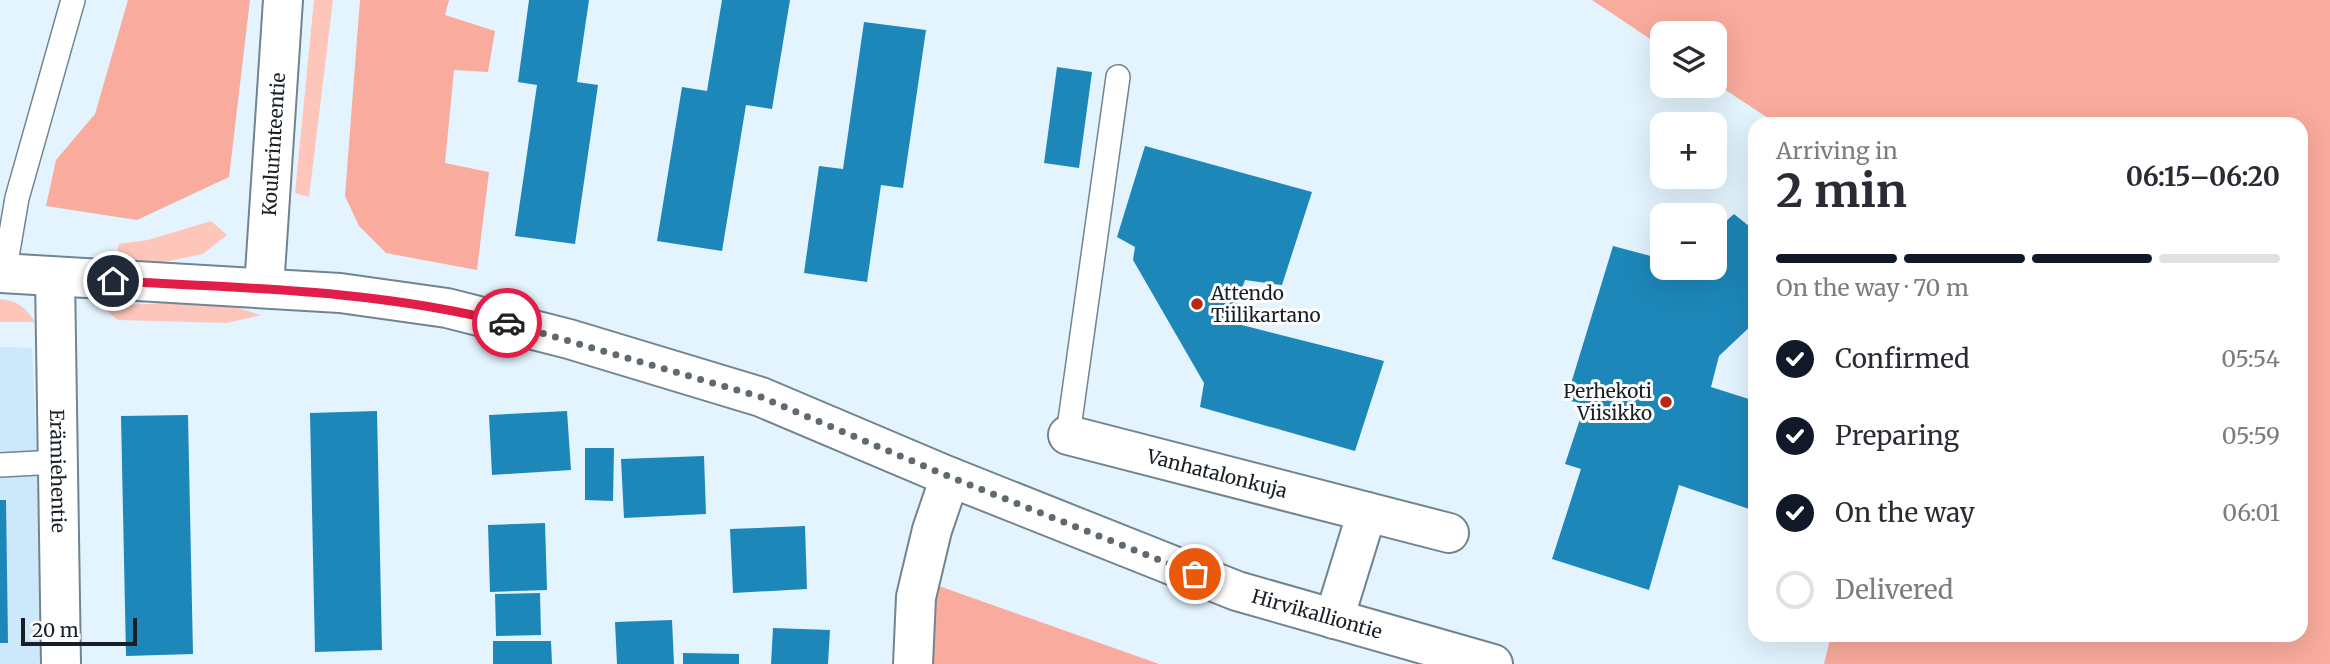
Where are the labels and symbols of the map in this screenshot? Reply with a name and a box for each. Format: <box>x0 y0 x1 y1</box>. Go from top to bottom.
street label: Koulurinteentie <box>257 72 290 217</box>
pin <box>83 251 143 311</box>
place label: Attendo Tiilikartano <box>1210 281 1321 327</box>
courier <box>472 288 542 358</box>
marker: Attendo Tiilikartano <box>1189 296 1205 312</box>
place label: Perhekoti Viisikko <box>1563 379 1652 425</box>
marker: Perhekoti Viisikko <box>1658 394 1674 410</box>
street label: Erämiehentie <box>45 409 71 533</box>
street label: Vanhatalonkuja <box>1143 444 1290 503</box>
pin <box>1165 544 1225 604</box>
street label: Hirvikalliontie <box>1249 584 1385 644</box>
scale bar <box>21 615 136 647</box>

